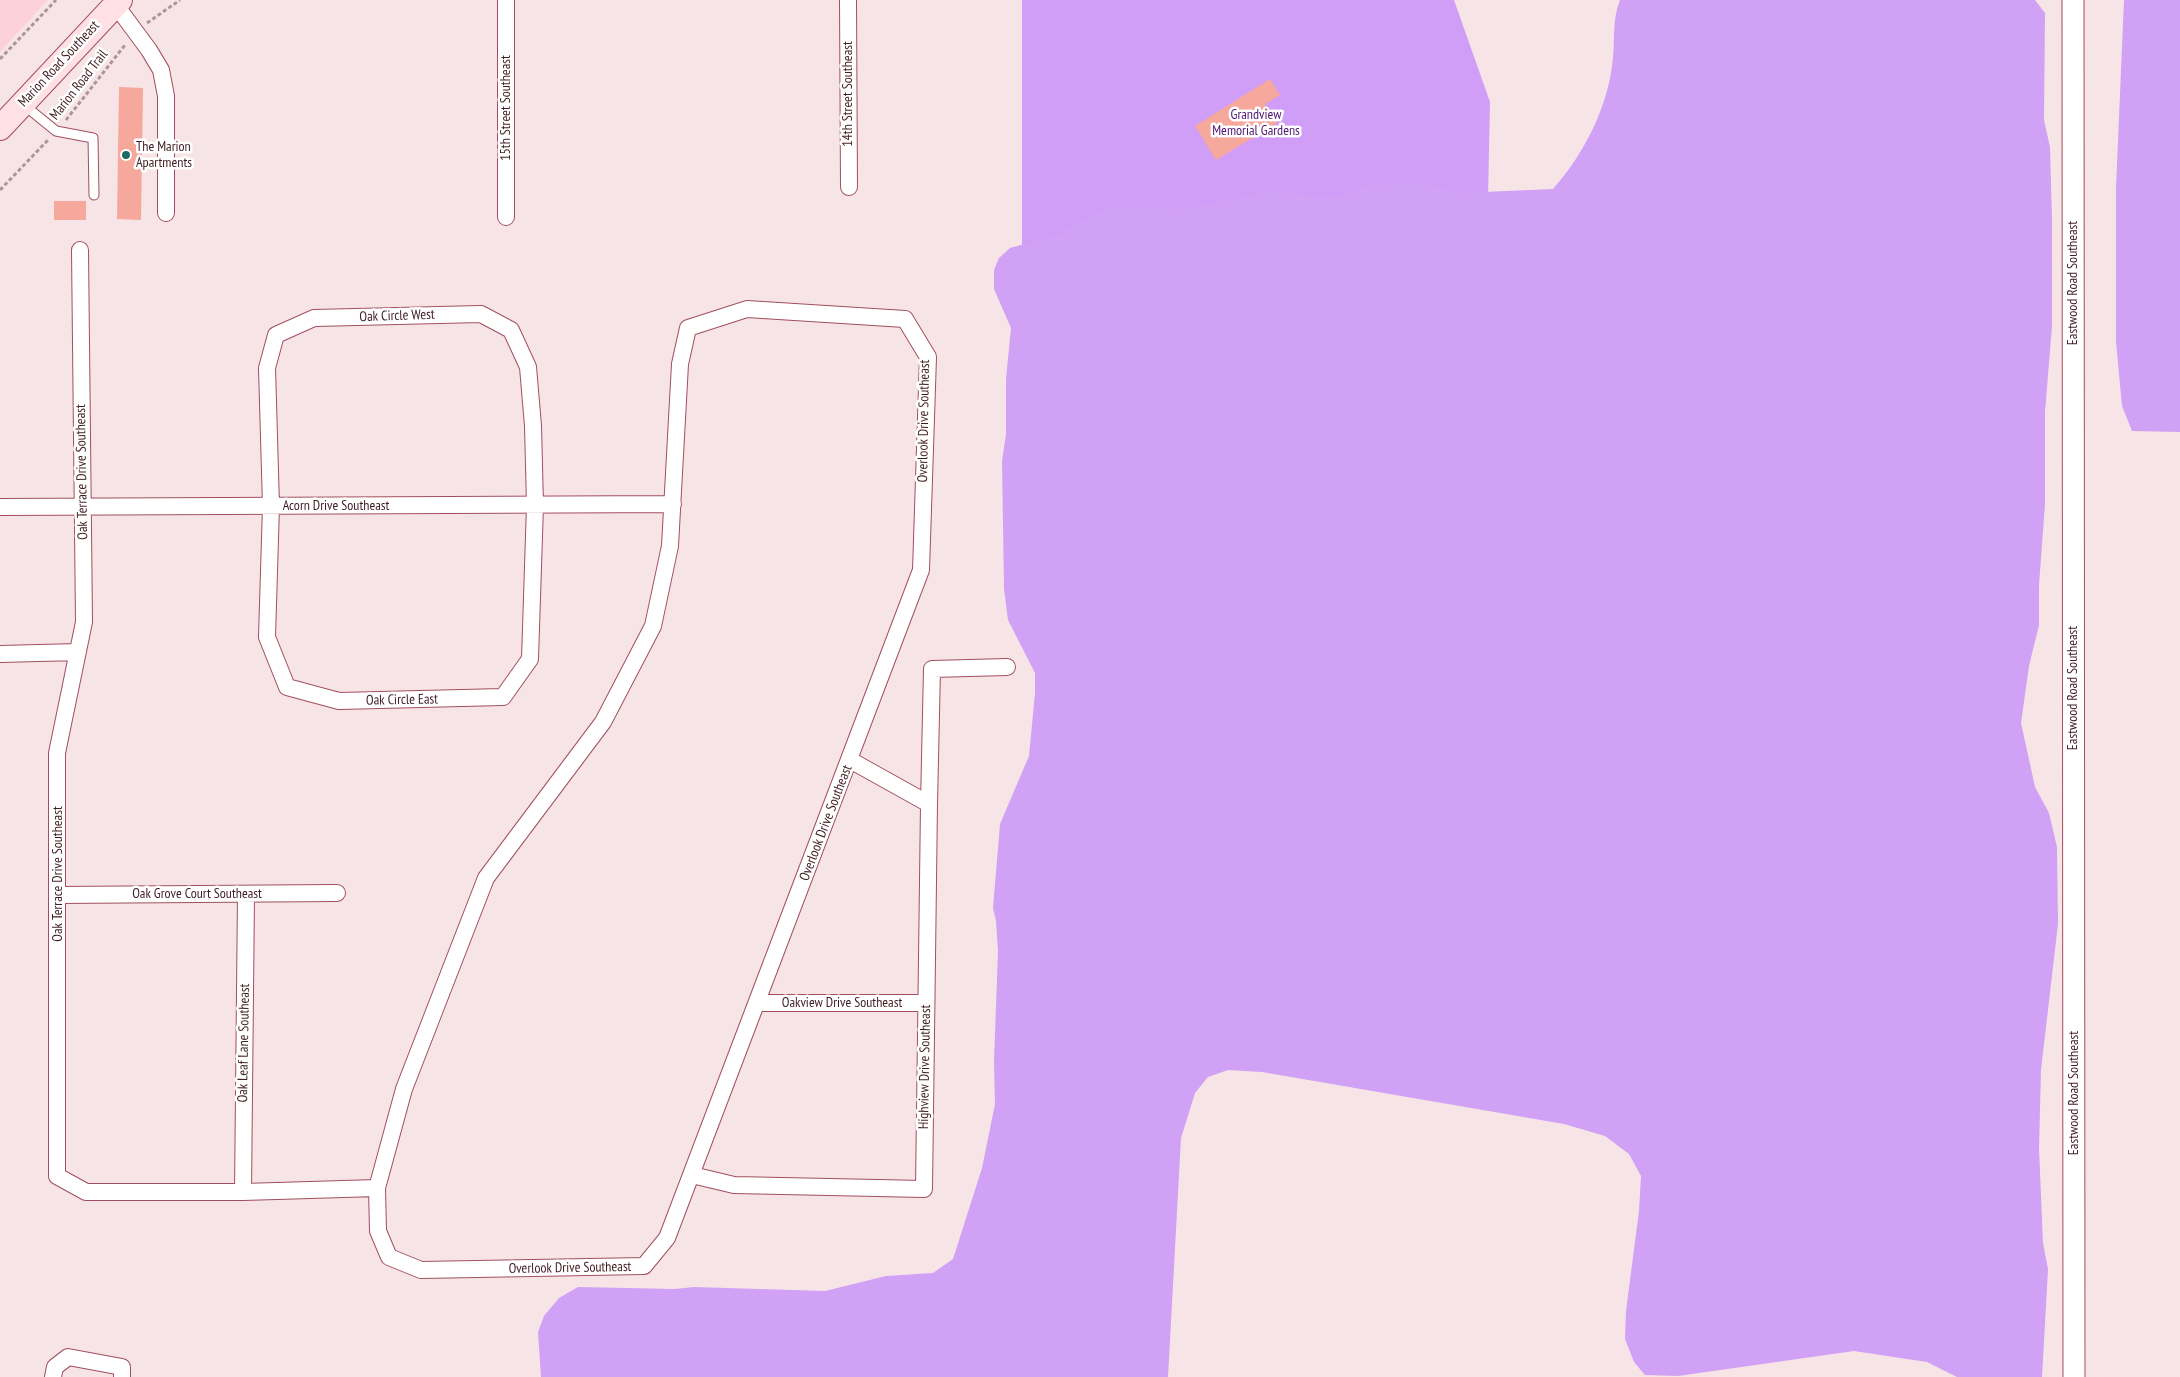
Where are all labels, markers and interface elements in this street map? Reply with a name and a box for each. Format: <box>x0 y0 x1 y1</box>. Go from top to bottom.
street label: Marion Road Southeast <box>15 17 103 111</box>
street label: 14th Street Southeast <box>840 41 856 147</box>
street label: Marion Road Trail <box>46 47 112 123</box>
street label: 15th Street Southeast <box>498 55 514 161</box>
park label: Grandview Memorial Gardens <box>1212 107 1300 140</box>
place label: The Marion Apartments <box>136 139 192 172</box>
marker: The Marion Apartments <box>120 149 132 161</box>
street label: Eastwood Road Southeast <box>2065 221 2081 345</box>
street label: Oak Circle West <box>359 306 435 326</box>
street label: Overlook Drive Southeast <box>915 359 933 483</box>
street label: Oak Terrace Drive Southeast <box>72 404 92 540</box>
street label: Acorn Drive Southeast <box>283 498 389 514</box>
street label: Eastwood Road Southeast <box>2065 626 2081 750</box>
street label: Oak Circle East <box>366 691 438 709</box>
street label: Overlook Drive Southeast <box>796 763 856 883</box>
street label: Oak Terrace Drive Southeast <box>50 806 66 942</box>
street label: Oak Grove Court Southeast <box>132 886 262 902</box>
street label: Oak Leaf Lane Southeast <box>235 983 253 1103</box>
street label: Oakview Drive Southeast <box>782 995 902 1011</box>
street label: Highview Drive Southeast <box>916 1005 934 1129</box>
street label: Eastwood Road Southeast <box>2066 1031 2082 1155</box>
street label: Overlook Drive Southeast <box>508 1259 632 1277</box>

